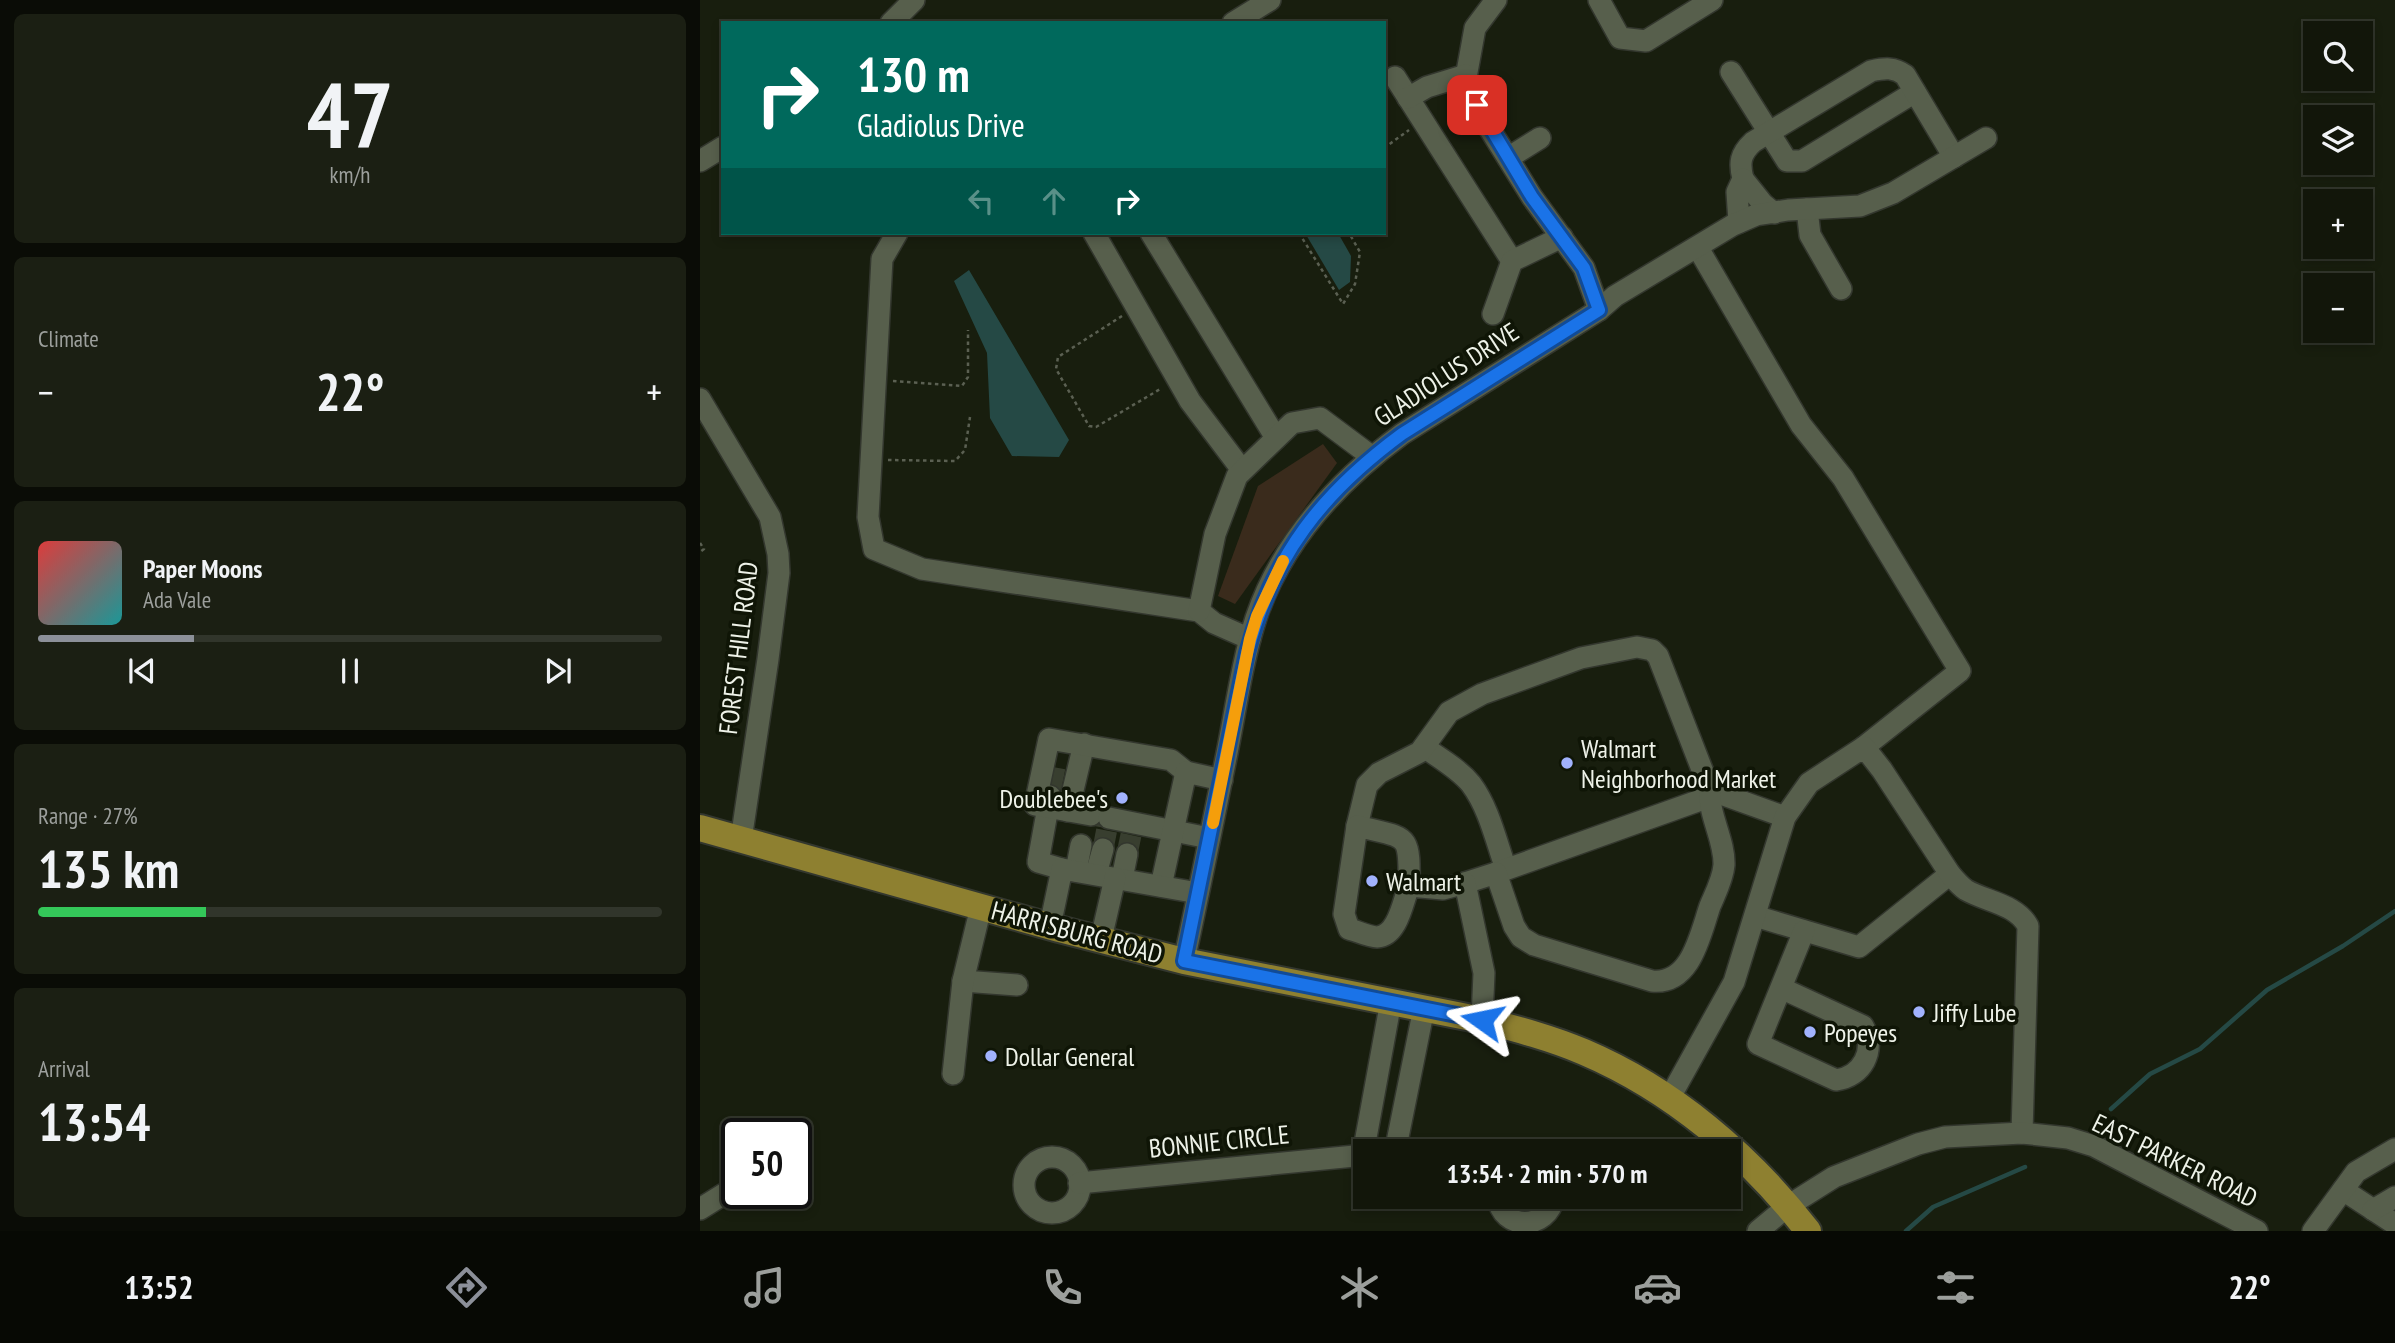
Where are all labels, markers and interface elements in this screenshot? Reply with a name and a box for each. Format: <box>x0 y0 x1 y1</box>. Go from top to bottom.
map controls <box>2303 21 2373 343</box>
button: search <box>2303 21 2373 91</box>
text: 130 m <box>857 42 970 106</box>
icon: right <box>742 49 833 140</box>
text: 47 <box>307 55 394 173</box>
pin <box>1447 75 1507 135</box>
icon: arrive <box>1458 86 1496 124</box>
text: Gladiolus Drive <box>857 104 1025 146</box>
button: layers <box>2303 105 2373 175</box>
text: km/h <box>330 160 370 189</box>
icon: left <box>962 182 1000 220</box>
icon: ahead <box>1035 182 1073 220</box>
icon: right <box>1108 182 1146 220</box>
button: + <box>2303 189 2373 259</box>
button: − <box>2303 273 2373 343</box>
street label: GLADIOLUS DRIVE <box>1367 315 1525 433</box>
text: Climate <box>38 324 99 353</box>
text: 22° <box>316 358 384 425</box>
text: − <box>38 367 54 416</box>
text: + <box>646 367 662 416</box>
text: Paper Moons <box>143 552 262 585</box>
street label: FOREST HILL ROAD <box>711 560 765 736</box>
text: Ada Vale <box>143 585 211 614</box>
icon: previous <box>123 652 161 690</box>
icon: pause <box>331 652 369 690</box>
icon: next <box>539 652 577 690</box>
place label: Walmart Neighborhood Market <box>1581 732 1776 795</box>
marker: Walmart Neighborhood Market <box>1559 755 1575 771</box>
place label: Doublebee's <box>999 782 1108 815</box>
marker: Doublebee's <box>1114 790 1130 806</box>
text: Range · 27% <box>38 801 138 830</box>
text: 135 km <box>38 835 179 902</box>
place label: Walmart <box>1386 865 1461 898</box>
marker: Walmart <box>1364 873 1380 889</box>
street label: HARRISBURG ROAD <box>988 893 1166 971</box>
position arrow <box>1445 983 1519 1057</box>
place label: Jiffy Lube <box>1932 996 2017 1029</box>
marker: Jiffy Lube <box>1911 1004 1927 1020</box>
place label: Popeyes <box>1824 1016 1897 1049</box>
marker: Popeyes <box>1802 1024 1818 1040</box>
place label: Dollar General <box>1005 1040 1134 1073</box>
marker: Dollar General <box>983 1048 999 1064</box>
text: Arrival <box>38 1054 90 1083</box>
text: 13:54 <box>38 1088 150 1155</box>
street label: EAST PARKER ROAD <box>2087 1106 2263 1214</box>
street label: BONNIE CIRCLE <box>1147 1117 1291 1165</box>
speed limit sign: 50 <box>721 1118 812 1209</box>
text: 13:54 · 2 min · 570 m <box>1447 1157 1647 1190</box>
icon: directions <box>442 1263 491 1312</box>
icon: music <box>740 1263 789 1312</box>
icon: phone <box>1038 1263 1087 1312</box>
icon: climate <box>1335 1263 1384 1312</box>
icon: car <box>1633 1263 1682 1312</box>
icon: filters <box>1931 1263 1980 1312</box>
text: 13:52 <box>124 1266 194 1308</box>
text: 22° <box>2228 1266 2271 1308</box>

